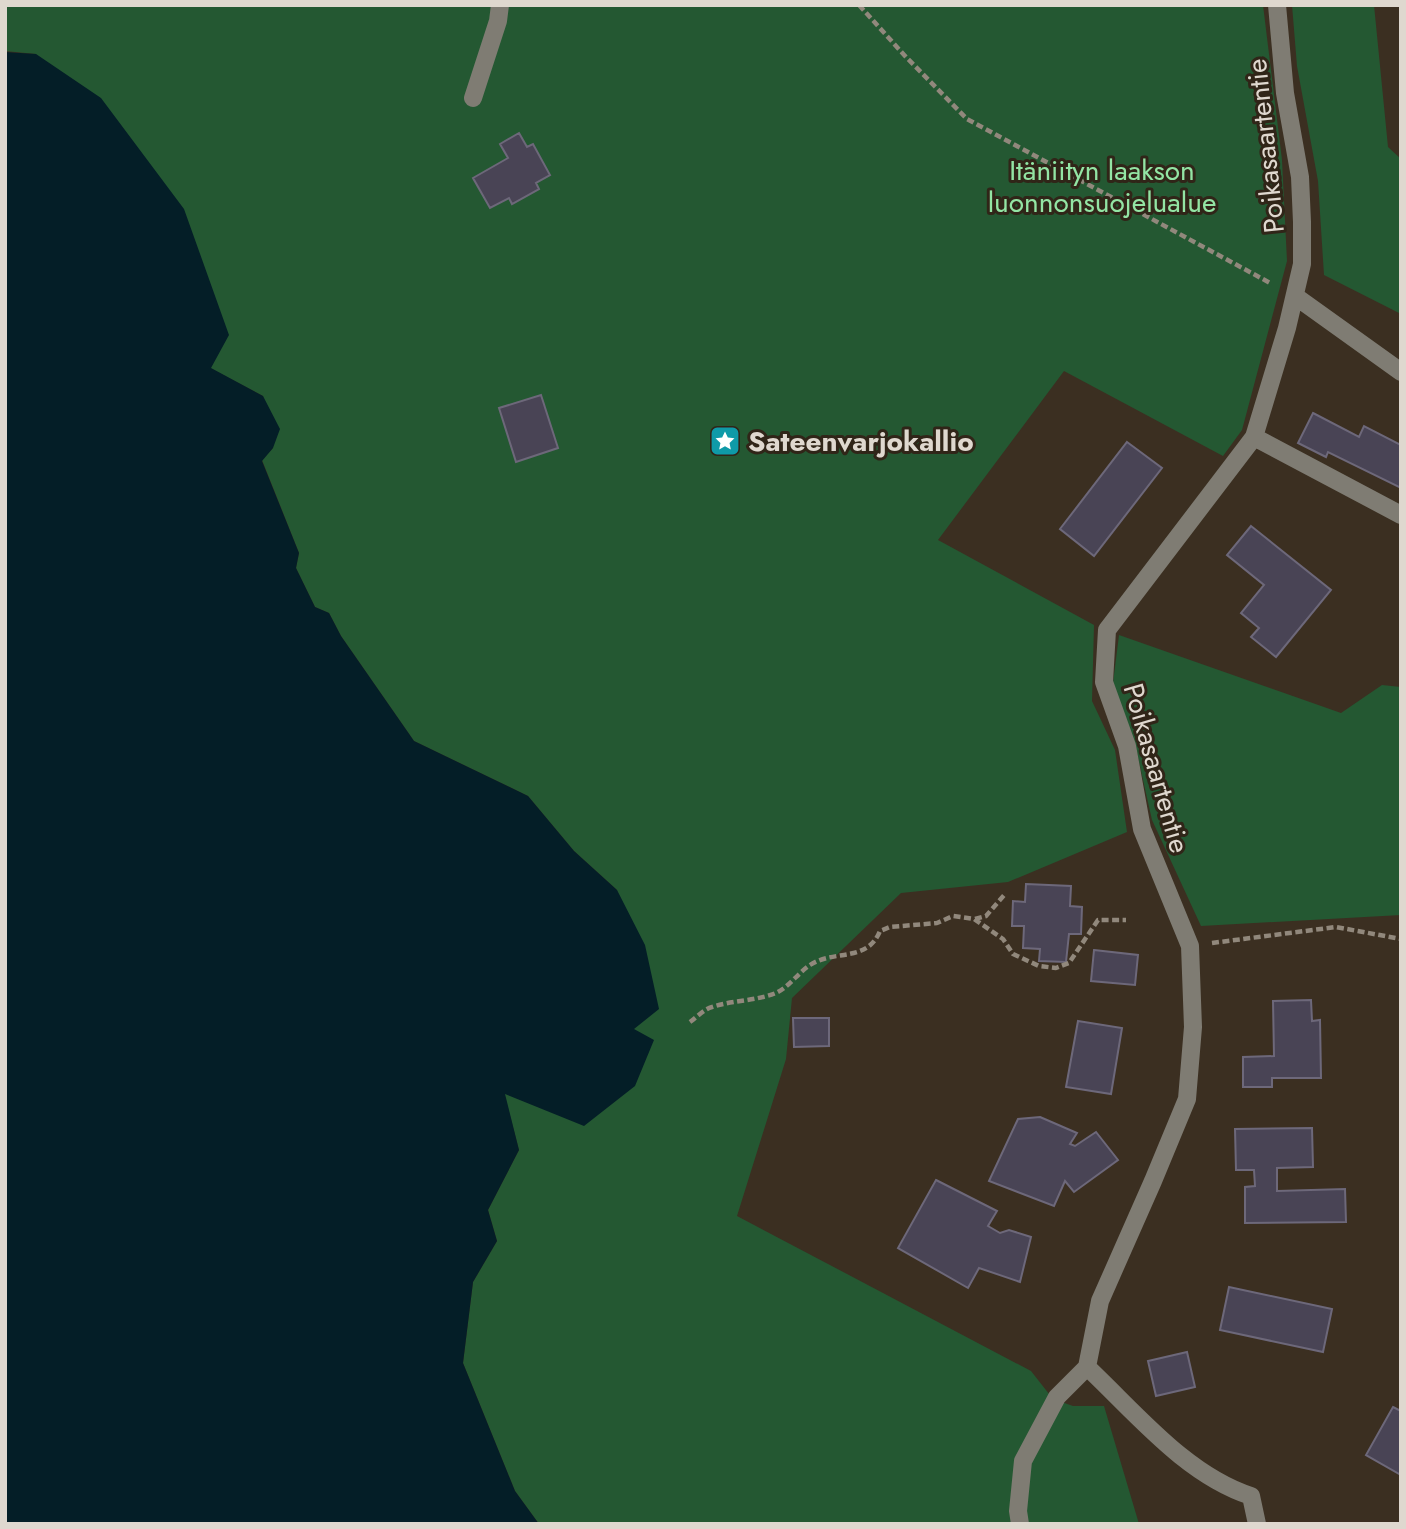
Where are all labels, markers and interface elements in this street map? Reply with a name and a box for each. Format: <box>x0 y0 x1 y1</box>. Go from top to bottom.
street label: Poikasaartentie <box>1236 57 1295 235</box>
park label: Itäniityn laakson luonnonsuojelualue <box>988 150 1216 223</box>
place label: Sateenvarjokallio <box>748 421 974 462</box>
place icon: Sateenvarjokallio <box>708 424 742 458</box>
street label: Poikasaartentie <box>1113 678 1200 858</box>

